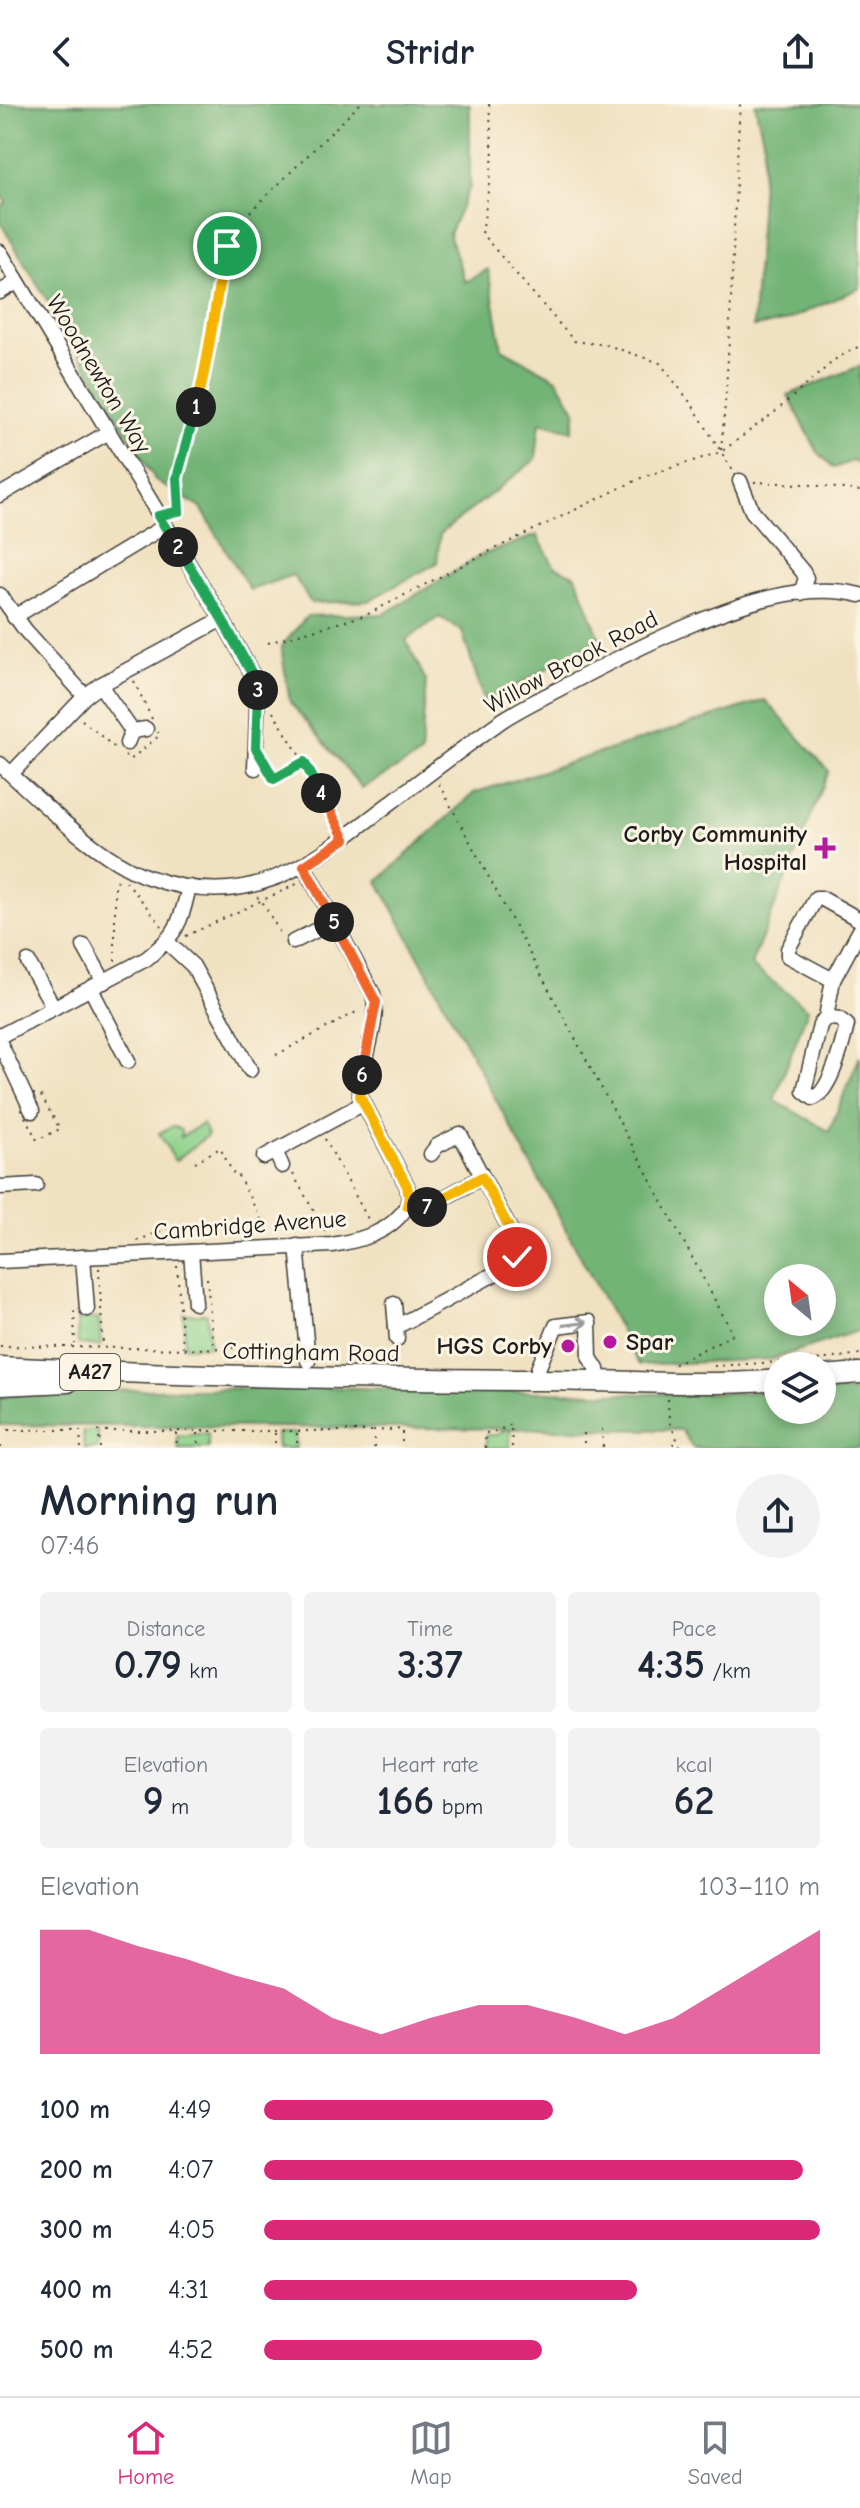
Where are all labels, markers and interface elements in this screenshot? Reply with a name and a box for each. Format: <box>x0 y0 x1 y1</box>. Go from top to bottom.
icon: back <box>40 30 84 74</box>
icon: share <box>776 30 820 74</box>
text: Stridr <box>386 32 474 73</box>
pin <box>193 212 261 280</box>
icon: arrive <box>205 224 249 268</box>
street label: Woodnewton Way <box>41 290 158 459</box>
pin: 1 <box>176 387 216 427</box>
text: 1 <box>192 394 200 420</box>
pin: 2 <box>158 527 198 567</box>
text: 2 <box>173 534 183 560</box>
street label: Willow Brook Road <box>479 604 663 720</box>
pin: 3 <box>238 670 278 710</box>
text: 3 <box>253 677 263 703</box>
pin: 4 <box>301 773 341 813</box>
text: 4 <box>316 780 326 806</box>
place label: Corby Community Hospital <box>623 820 807 876</box>
marker: Corby Community Hospital <box>814 837 836 859</box>
pin: 5 <box>314 902 354 942</box>
text: 5 <box>328 909 340 935</box>
pin: 6 <box>342 1055 382 1095</box>
text: 6 <box>356 1062 368 1088</box>
pin: 7 <box>407 1187 447 1227</box>
text: 7 <box>422 1194 432 1220</box>
street label: Cambridge Avenue <box>153 1204 347 1246</box>
pin <box>483 1223 551 1291</box>
icon: check <box>495 1235 539 1279</box>
north arrow <box>764 1264 836 1336</box>
map controls <box>764 1264 836 1424</box>
one-way arrow <box>561 1316 587 1331</box>
place label: Spar <box>626 1328 674 1356</box>
place label: HGS Corby <box>436 1332 552 1360</box>
marker: Spar <box>601 1333 619 1351</box>
street label: Cottingham Road <box>222 1336 400 1368</box>
marker: HGS Corby <box>559 1337 577 1355</box>
button: layers <box>764 1352 836 1424</box>
road number: A427 <box>60 1354 120 1390</box>
button: share <box>736 1474 820 1558</box>
text: Morning run <box>40 1475 279 1526</box>
text: 07:46 <box>40 1531 100 1561</box>
text: Distance <box>127 1616 205 1642</box>
text: Time <box>407 1616 453 1642</box>
text: Pace <box>672 1616 716 1642</box>
text: 0.79 <box>114 1642 182 1688</box>
text: 3:37 <box>397 1642 463 1688</box>
text: 4:35 <box>637 1642 705 1688</box>
text: km <box>182 1658 218 1684</box>
text: /km <box>705 1658 751 1684</box>
text: Elevation <box>124 1752 208 1778</box>
text: Heart rate <box>382 1752 479 1778</box>
text: kcal <box>676 1752 712 1778</box>
text: 9 <box>143 1778 164 1824</box>
text: 166 <box>377 1778 434 1824</box>
text: 62 <box>674 1778 714 1824</box>
text: m <box>164 1794 189 1820</box>
text: bpm <box>434 1794 483 1820</box>
text: Elevation <box>40 1872 140 1902</box>
text: 103–110 m <box>699 1872 820 1902</box>
text: 100 m <box>40 2095 110 2125</box>
text: 4:49 <box>168 2095 212 2125</box>
text: 200 m <box>40 2155 113 2185</box>
text: 4:07 <box>168 2155 213 2185</box>
text: 300 m <box>40 2215 113 2245</box>
text: 4:05 <box>168 2215 215 2245</box>
text: 400 m <box>40 2275 112 2305</box>
text: 4:31 <box>168 2275 209 2305</box>
text: 500 m <box>40 2335 114 2365</box>
text: 4:52 <box>168 2335 213 2365</box>
tab: Home <box>117 2416 174 2490</box>
tab: Map <box>409 2416 453 2490</box>
tab: Saved <box>688 2416 743 2490</box>

